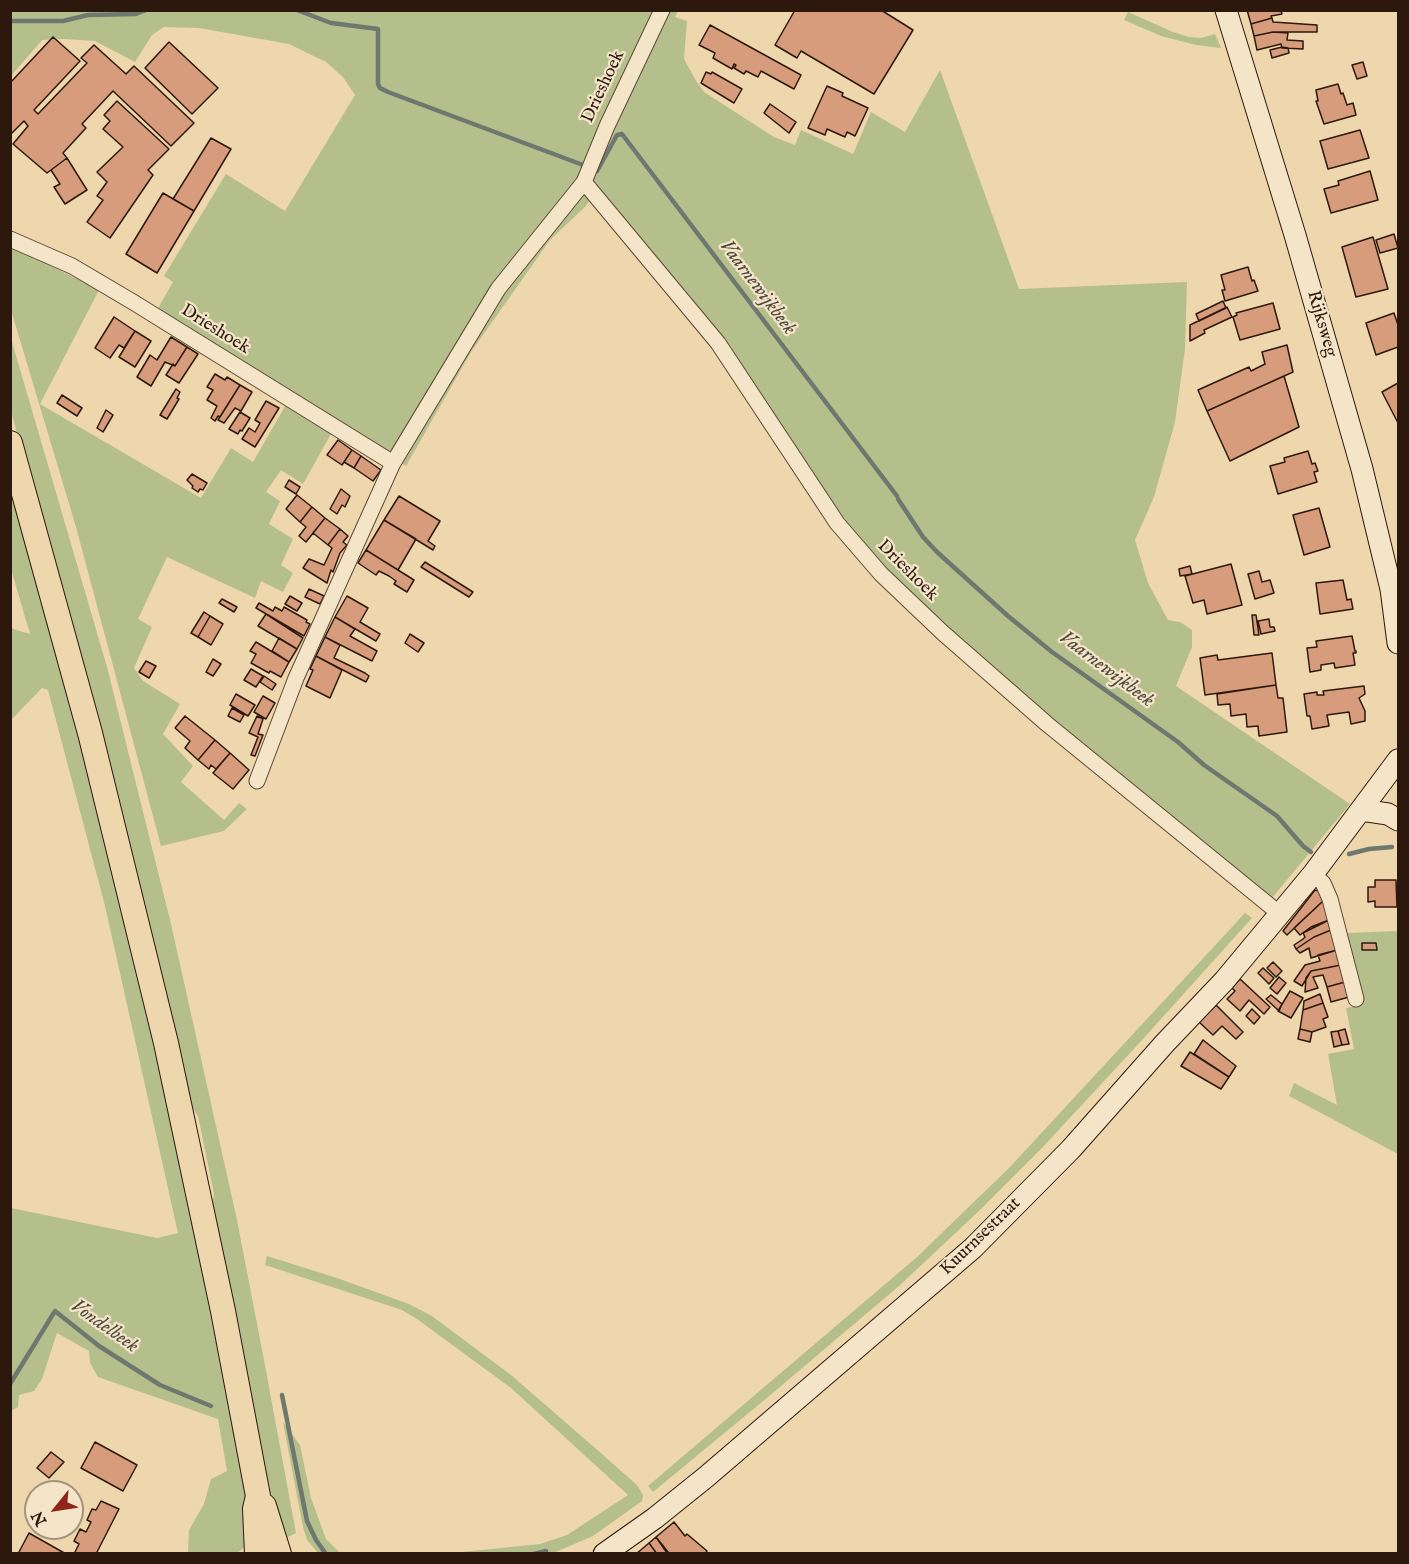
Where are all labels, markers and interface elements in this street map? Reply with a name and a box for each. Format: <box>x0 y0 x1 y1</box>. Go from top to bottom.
street label: Drieshoek <box>578 47 630 127</box>
water label: Vaarnewijkbeek <box>714 236 800 340</box>
street label: Rijksweg <box>1301 288 1341 360</box>
street label: Drieshoek <box>176 300 254 360</box>
street label: Drieshoek <box>872 536 942 606</box>
water label: Vaarnewijkbeek <box>1054 627 1158 713</box>
street label: Kuurnsestraat <box>936 1193 1026 1281</box>
water label: Vondelbeek <box>65 1295 143 1359</box>
north arrow <box>24 1480 84 1540</box>
text: N <box>28 1507 52 1529</box>

